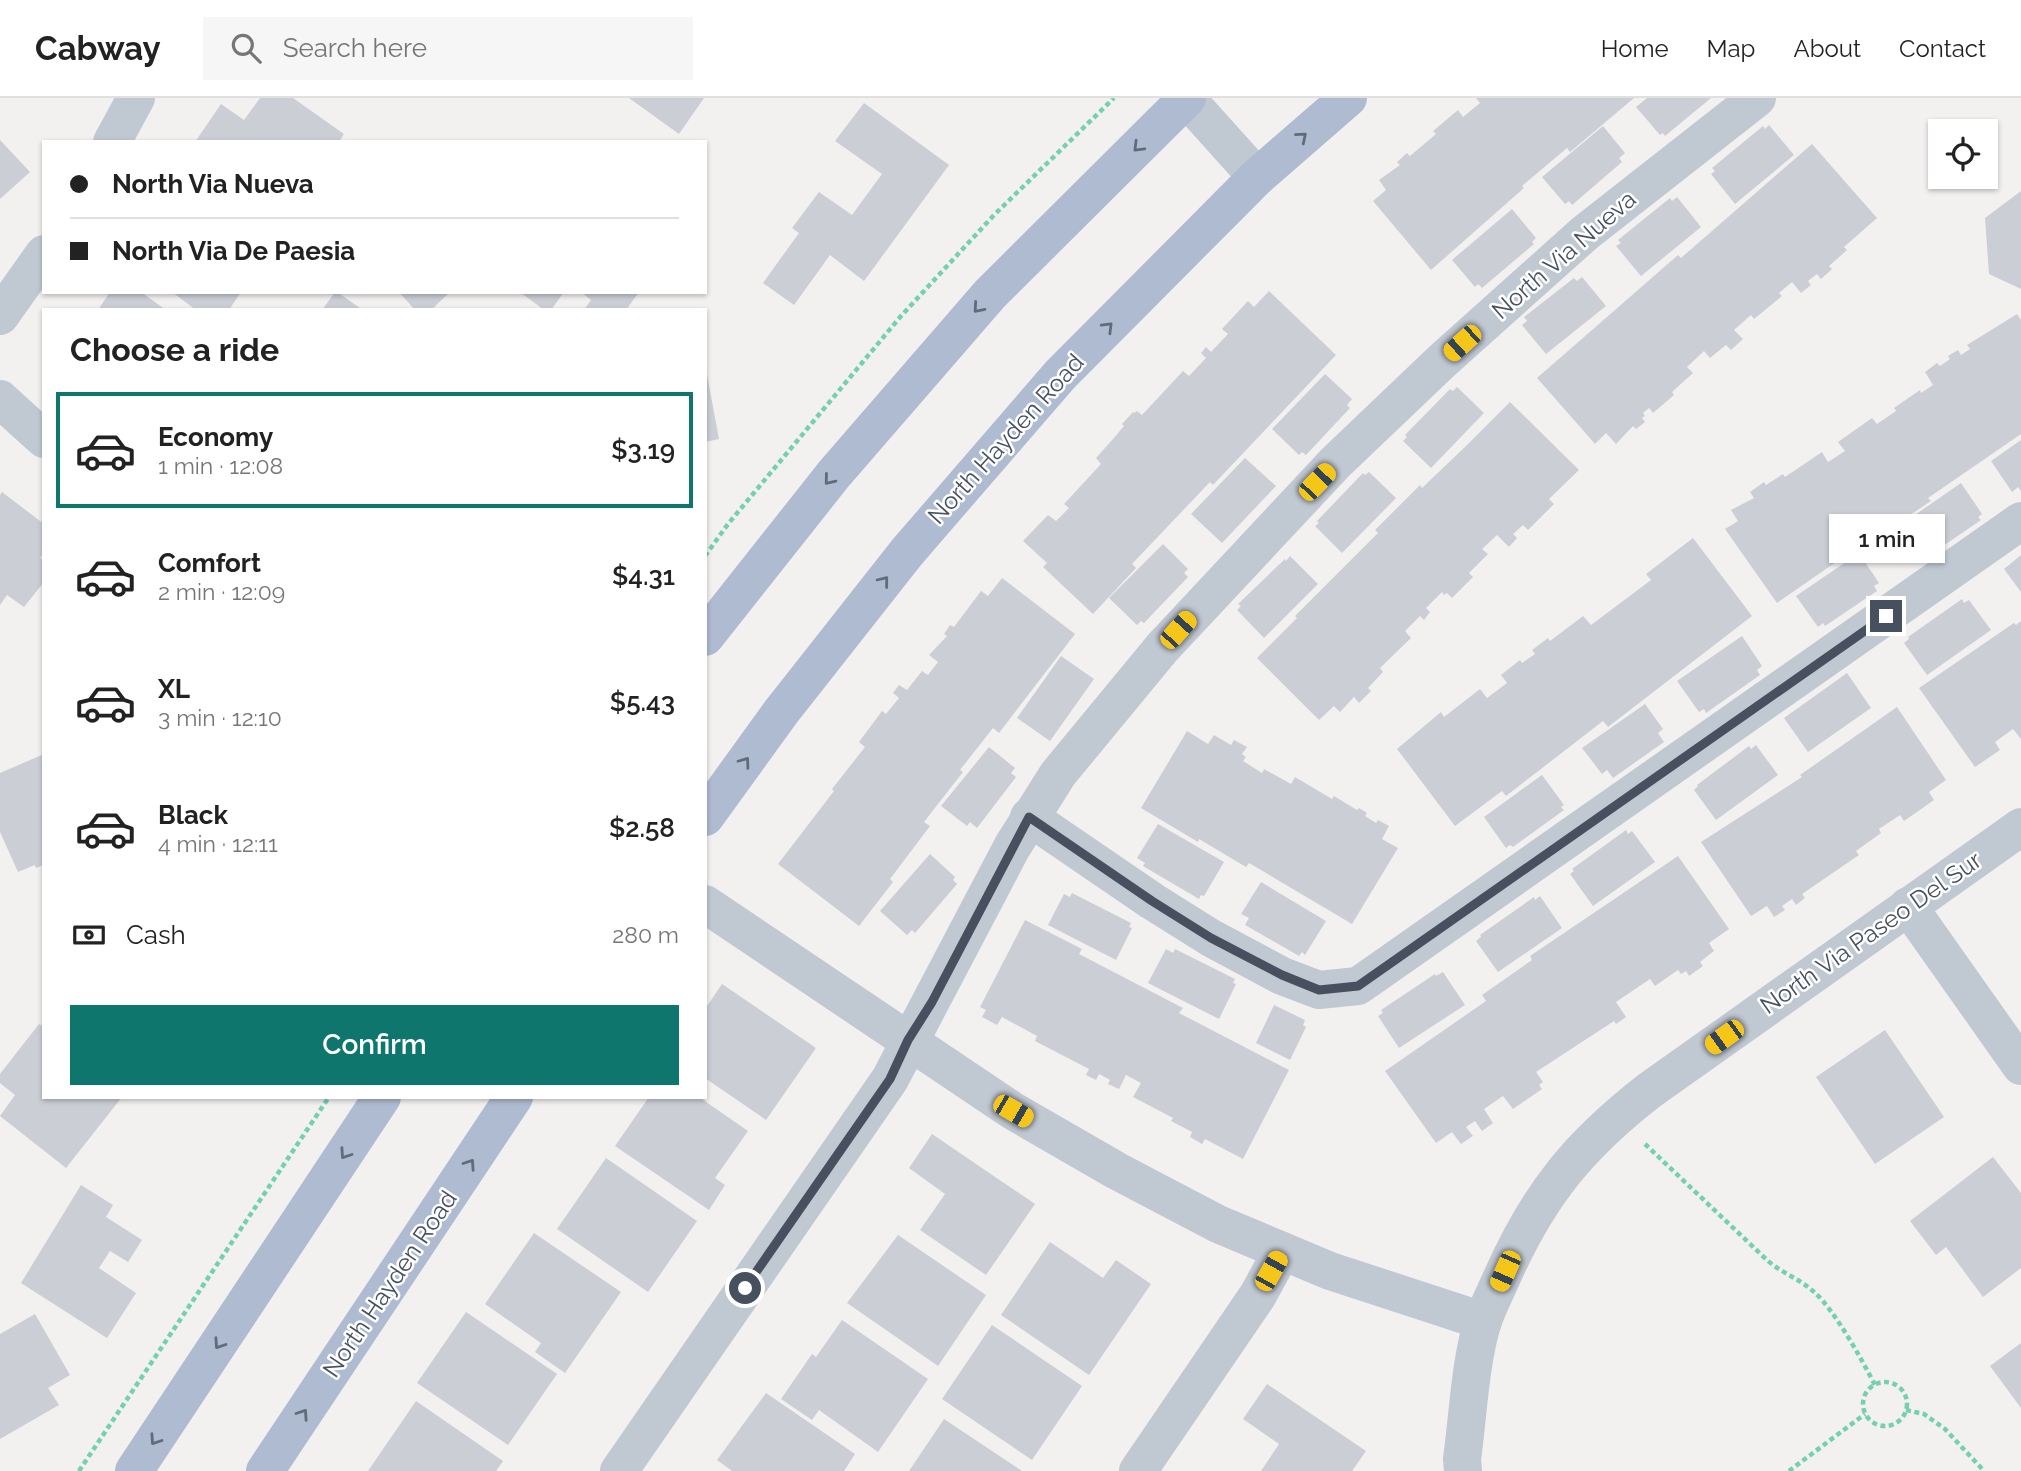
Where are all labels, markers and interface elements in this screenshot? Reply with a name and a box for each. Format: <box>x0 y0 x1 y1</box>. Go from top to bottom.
search box <box>203 17 693 80</box>
text: Cabway <box>35 29 161 68</box>
icon: search <box>227 29 265 67</box>
text: Search here <box>283 33 427 63</box>
text: Home <box>1601 34 1669 63</box>
text: Map <box>1707 34 1755 63</box>
text: About <box>1793 34 1861 63</box>
text: Contact <box>1899 34 1986 63</box>
map controls <box>1928 119 1998 189</box>
button: locate <box>1928 119 1998 189</box>
one-way arrow <box>1293 133 1306 145</box>
one-way arrow <box>1134 138 1147 151</box>
text: North Via Nueva <box>112 169 314 199</box>
street label: North Via Nueva <box>1486 184 1642 325</box>
text: North Via De Paesia <box>112 236 355 266</box>
one-way arrow <box>974 300 986 313</box>
car <box>1440 321 1485 365</box>
one-way arrow <box>1100 322 1113 335</box>
text: Choose a ride <box>70 331 279 368</box>
street label: North Hayden Road <box>922 348 1090 530</box>
icon: car <box>74 419 137 482</box>
text: Economy <box>158 422 273 452</box>
text: $3.19 <box>611 435 675 465</box>
text: 1 min · 12:08 <box>158 452 283 479</box>
car <box>1295 460 1340 504</box>
one-way arrow <box>825 471 837 484</box>
callout: 1 min <box>1828 514 1944 564</box>
text: 1 min <box>1858 525 1916 552</box>
icon: car <box>74 545 137 608</box>
text: Comfort <box>158 548 261 578</box>
text: $4.31 <box>612 561 675 591</box>
one-way arrow <box>875 576 888 589</box>
text: 2 min · 12:09 <box>158 578 285 605</box>
route end <box>1870 600 1902 632</box>
car <box>1157 607 1200 653</box>
icon: car <box>74 671 137 734</box>
text: XL <box>158 674 190 704</box>
text: $5.43 <box>610 687 675 717</box>
text: 3 min · 12:10 <box>158 704 282 731</box>
one-way arrow <box>737 757 749 770</box>
icon: car <box>74 797 137 860</box>
text: Black <box>158 800 228 830</box>
text: $2.58 <box>609 813 675 843</box>
text: 4 min · 12:11 <box>158 830 278 857</box>
street label: North Via Paseo Del Sur <box>1754 845 1987 1020</box>
icon: cash <box>70 916 108 954</box>
text: Cash <box>126 920 186 950</box>
text: 280 m <box>612 921 679 948</box>
button: Confirm <box>70 1005 679 1085</box>
car <box>1701 1016 1748 1058</box>
car <box>990 1091 1037 1131</box>
one-way arrow <box>340 1146 353 1159</box>
one-way arrow <box>462 1159 474 1172</box>
street label: North Hayden Road <box>316 1185 463 1383</box>
car <box>1252 1248 1291 1294</box>
car <box>1487 1248 1524 1294</box>
route start <box>729 1272 761 1304</box>
one-way arrow <box>214 1336 227 1349</box>
one-way arrow <box>294 1409 307 1422</box>
one-way arrow <box>150 1432 163 1445</box>

